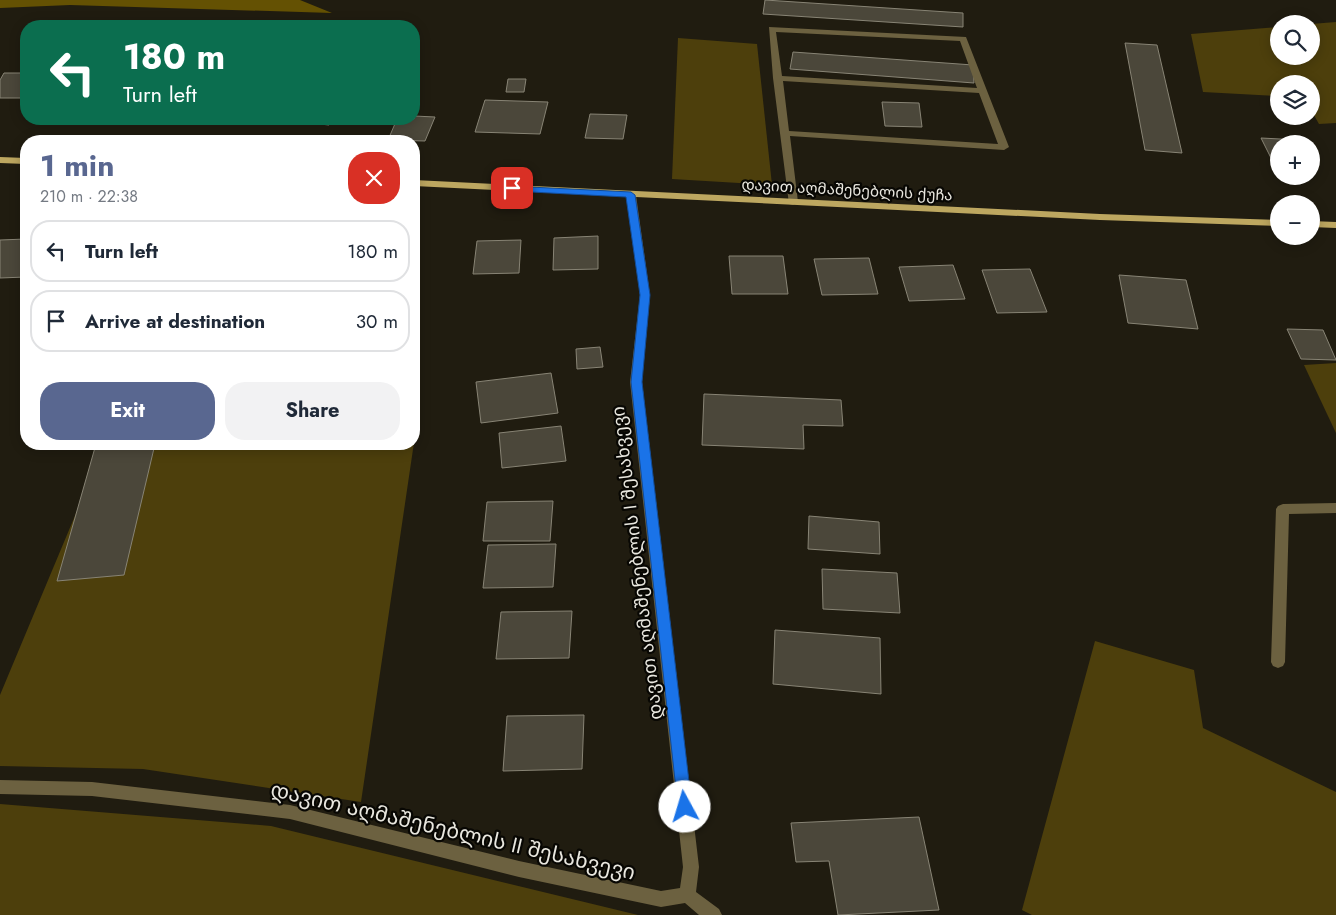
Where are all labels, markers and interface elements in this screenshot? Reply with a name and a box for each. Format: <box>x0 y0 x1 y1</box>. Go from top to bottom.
map controls <box>1270 15 1320 245</box>
button: search <box>1270 15 1320 65</box>
text: 180 m <box>123 32 225 82</box>
icon: left <box>40 40 105 105</box>
button: layers <box>1270 75 1320 125</box>
text: Turn left <box>123 78 197 110</box>
button: + <box>1270 135 1320 185</box>
text: 1 min <box>40 144 114 187</box>
button: close <box>348 152 400 204</box>
pin <box>491 167 533 209</box>
street label: დავით აღმაშენებლის ქუჩა <box>741 173 953 207</box>
icon: arrive <box>498 174 526 202</box>
text: 210 m · 22:38 <box>40 185 138 208</box>
button: − <box>1270 195 1320 245</box>
icon: left <box>42 237 70 265</box>
text: Turn left <box>85 238 158 265</box>
text: 180 m <box>347 238 398 265</box>
icon: arrive <box>42 307 70 335</box>
text: Arrive at destination <box>85 308 265 335</box>
text: 30 m <box>356 308 398 335</box>
button: Exit <box>40 382 215 440</box>
button: Share <box>225 382 400 440</box>
street label: დავით აღმაშენებლის I შესახვევი <box>605 405 669 721</box>
street label: დავით აღმაშენებლის II შესახვევი <box>268 774 638 888</box>
position arrow <box>658 780 710 832</box>

